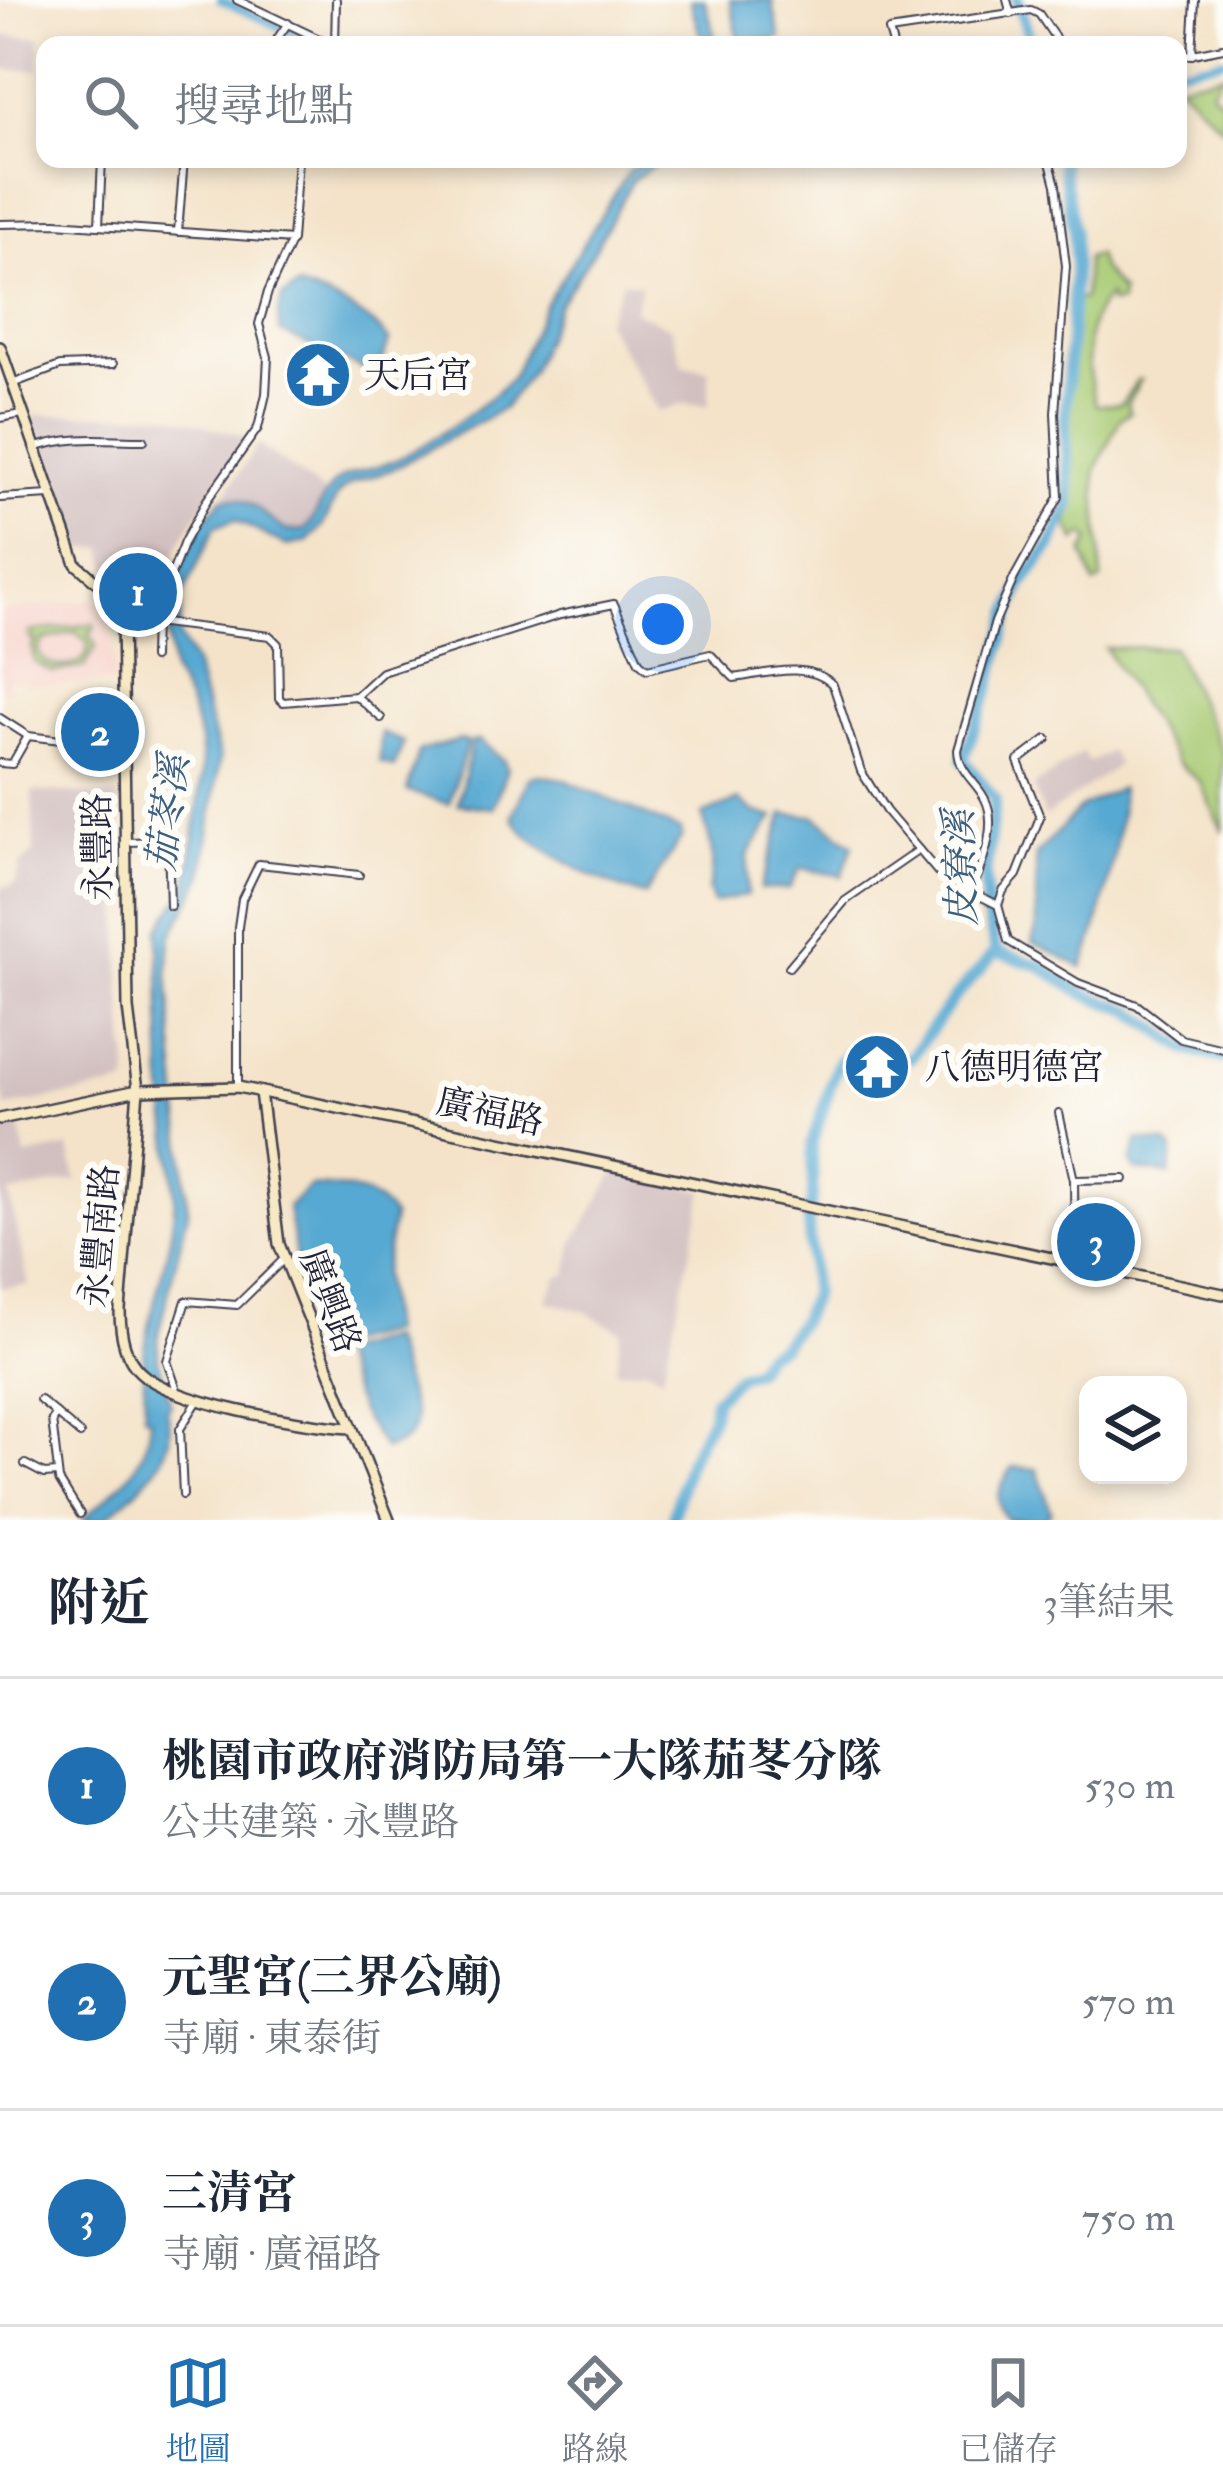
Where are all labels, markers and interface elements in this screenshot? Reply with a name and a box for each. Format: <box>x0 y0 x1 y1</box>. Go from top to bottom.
search box <box>36 36 1187 168</box>
icon: search <box>78 69 144 135</box>
text: 搜尋地點 <box>174 79 354 135</box>
temple icon: 天后宮 <box>283 340 353 410</box>
place label: 天后宮 <box>364 353 472 398</box>
pin: 1 <box>99 547 177 637</box>
your location <box>633 594 693 654</box>
pin: 2 <box>61 687 139 777</box>
water label: 茄苳溪 <box>137 748 200 874</box>
street label: 永豐路 <box>75 793 121 901</box>
water label: 皮寮溪 <box>934 805 988 927</box>
temple icon: 八德明德宮 <box>842 1032 912 1102</box>
place label: 八德明德宮 <box>924 1045 1104 1090</box>
street label: 廣福路 <box>432 1079 548 1145</box>
street label: 永豐南路 <box>71 1162 129 1310</box>
pin: 3 <box>1057 1197 1135 1287</box>
street label: 廣興路 <box>290 1243 370 1359</box>
map controls <box>1079 1376 1187 1484</box>
button: layers <box>1079 1376 1187 1484</box>
text: 附近 <box>48 1572 150 1636</box>
text: 3筆結果 <box>1043 1578 1175 1627</box>
text: 桃園市政府消防局第一大隊茄苳分隊 <box>162 1734 882 1790</box>
text: 1 <box>80 1761 94 1810</box>
text: 530 m <box>1084 1761 1175 1810</box>
text: 公共建築 · 永豐路 <box>162 1798 459 1847</box>
text: 元聖宮(三界公廟) <box>162 1950 502 2006</box>
text: 2 <box>77 1977 97 2026</box>
text: 570 m <box>1082 1977 1175 2026</box>
text: 寺廟 · 東泰街 <box>162 2014 381 2063</box>
text: 三清宮 <box>162 2166 297 2222</box>
text: 3 <box>80 2193 94 2242</box>
text: 750 m <box>1082 2193 1175 2242</box>
text: 寺廟 · 廣福路 <box>162 2230 381 2279</box>
tab: 地圖 <box>165 2350 231 2470</box>
tab: 路線 <box>562 2350 628 2470</box>
tab: 已儲存 <box>959 2350 1058 2470</box>

